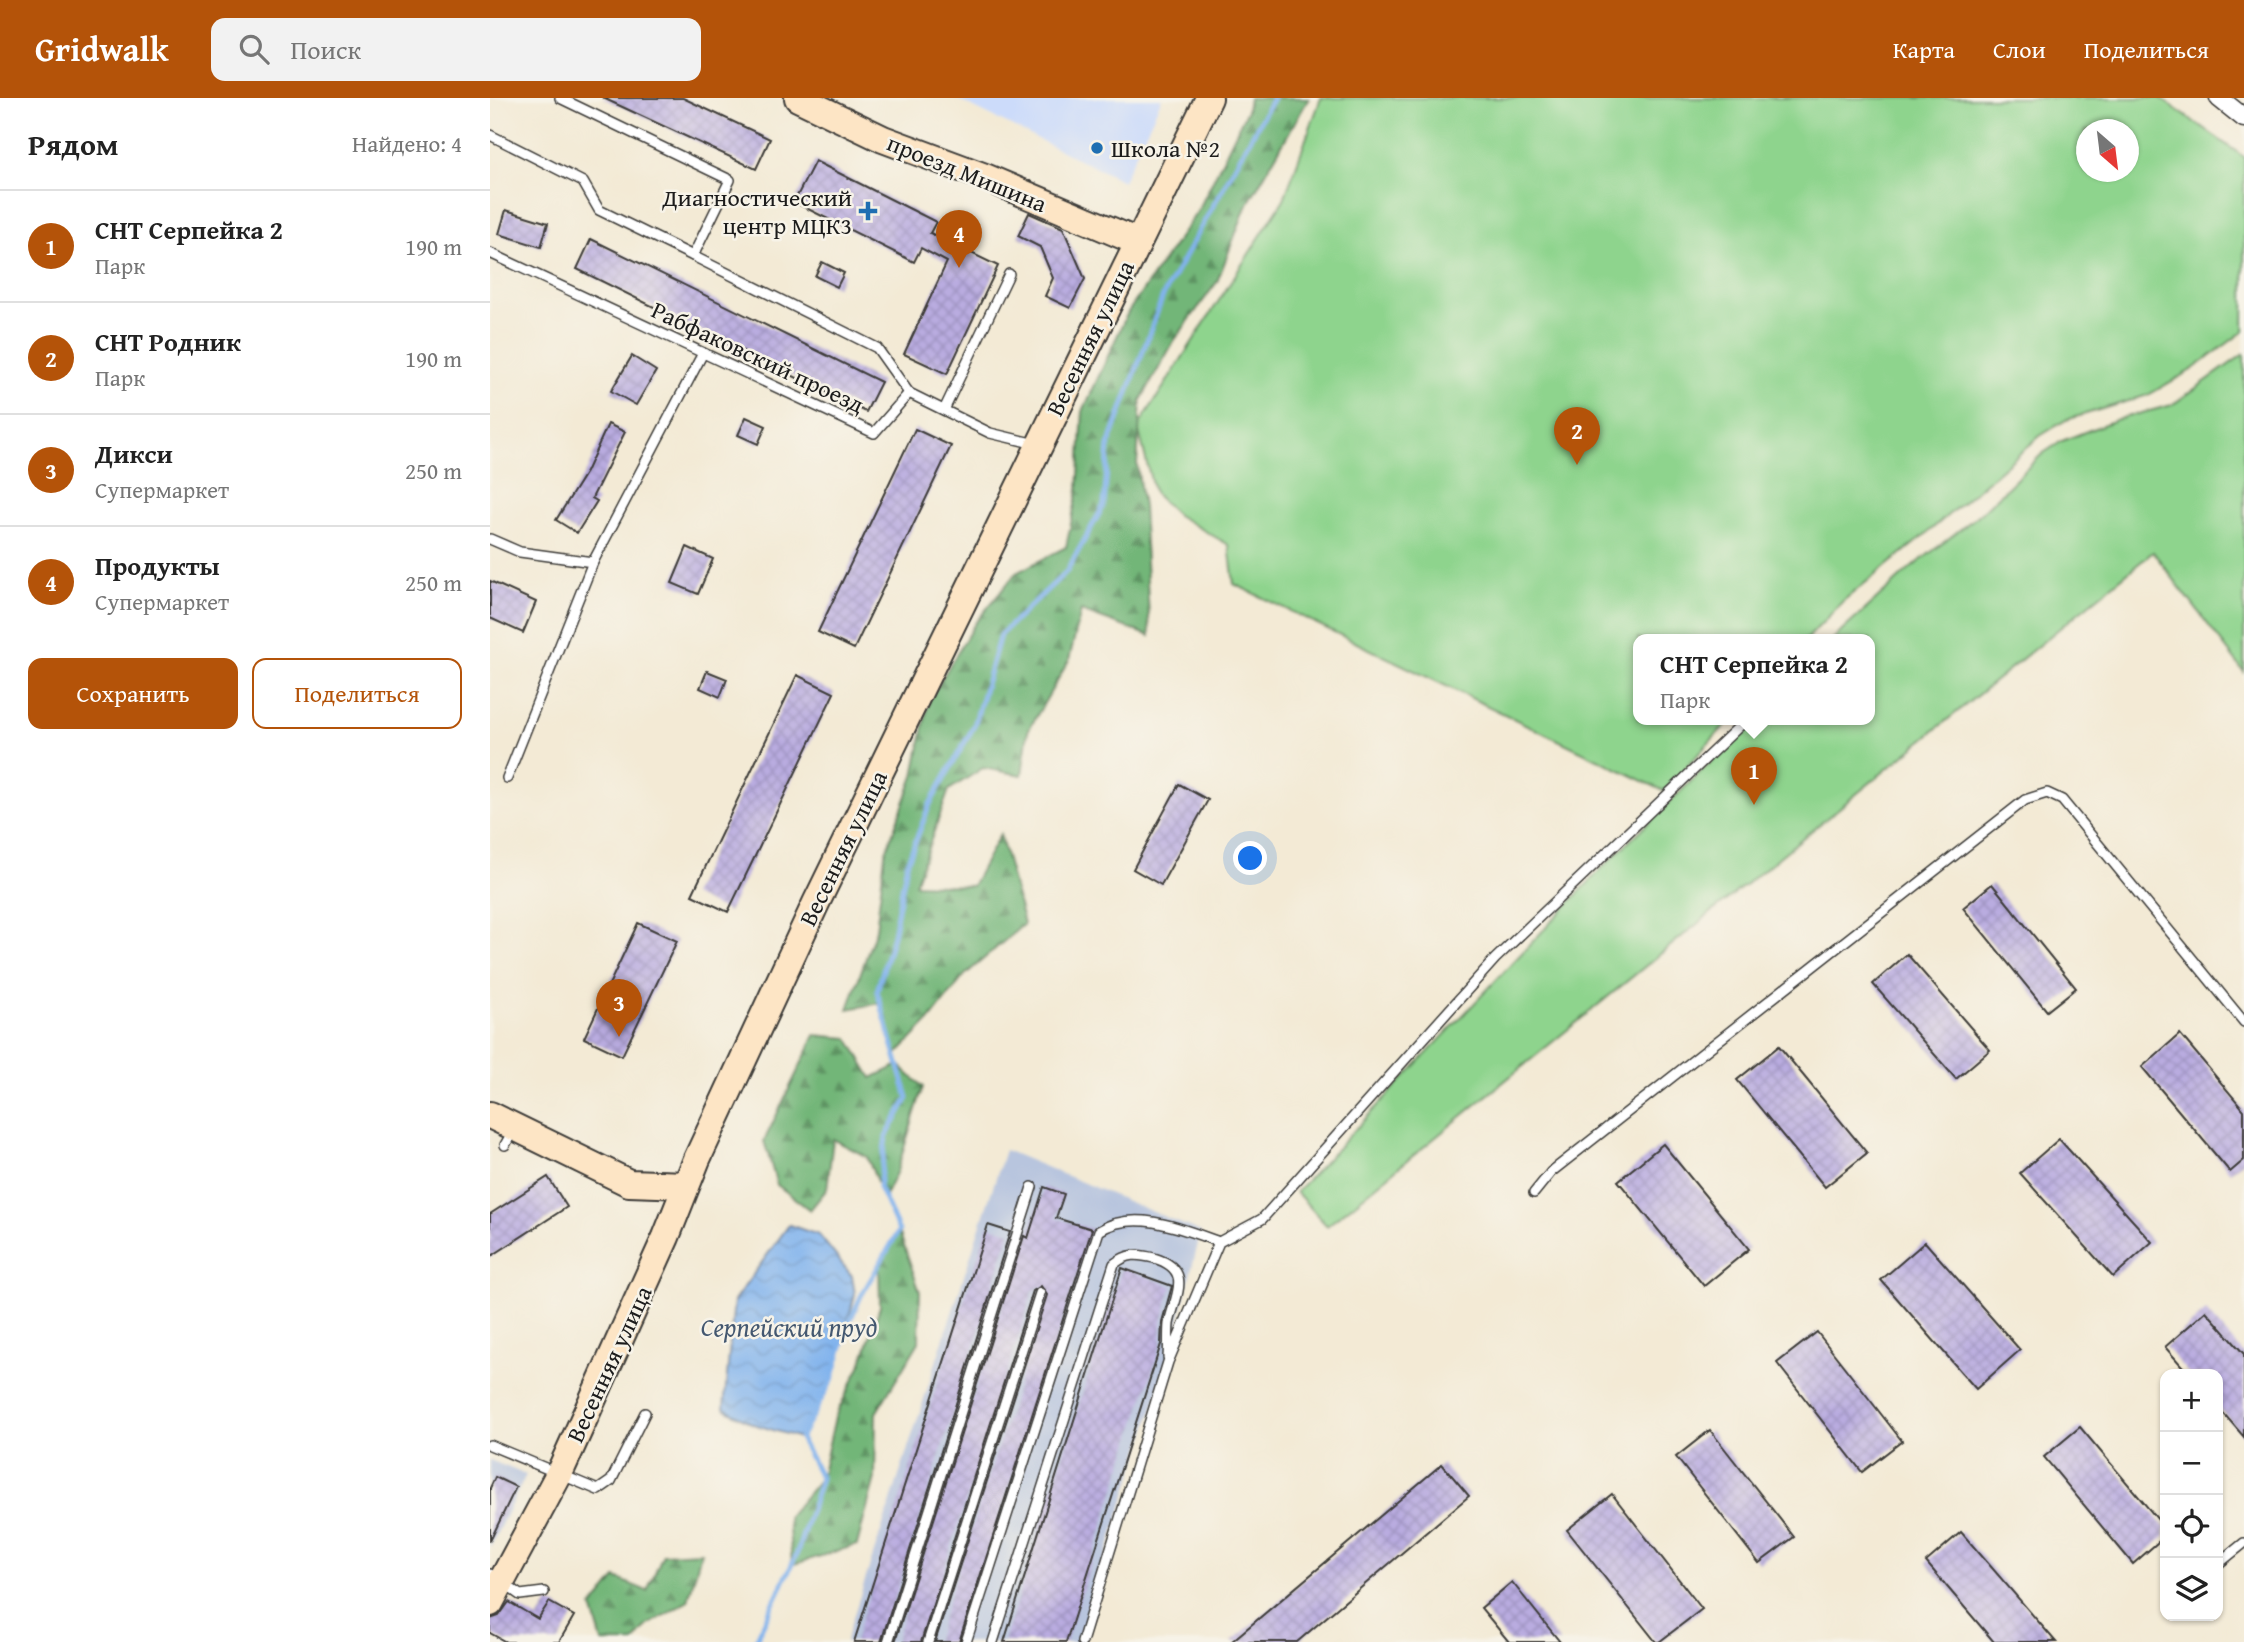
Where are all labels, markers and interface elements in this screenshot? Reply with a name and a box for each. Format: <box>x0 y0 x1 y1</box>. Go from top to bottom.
search box <box>211 18 701 81</box>
text: Gridwalk <box>35 25 169 73</box>
icon: search <box>235 30 273 68</box>
text: Поиск <box>291 30 361 69</box>
text: Карта <box>1893 32 1955 67</box>
text: Слои <box>1993 32 2046 67</box>
text: Поделиться <box>2084 32 2209 67</box>
north arrow <box>2076 119 2139 182</box>
text: Рядом <box>28 122 119 166</box>
street label: проезд Мишина <box>882 125 1053 221</box>
text: Найдено: 4 <box>352 127 462 160</box>
place label: Школа №2 <box>1111 131 1220 166</box>
marker: Школа №2 <box>1089 140 1105 156</box>
place label: Диагностический центр МЦК3 <box>661 180 852 243</box>
marker: Диагностический центр МЦК3 <box>858 201 878 221</box>
text: СНТ Серпейка 2 <box>95 210 283 249</box>
pin: 4 <box>936 210 982 268</box>
text: 1 <box>45 230 57 263</box>
text: 190 m <box>405 230 462 263</box>
text: Парк <box>95 249 145 282</box>
street label: Весенняя улица <box>1037 254 1143 422</box>
street label: Рабфаковский проезд <box>646 292 870 422</box>
text: СНТ Родник <box>95 322 241 361</box>
text: 2 <box>45 342 57 375</box>
text: 190 m <box>405 342 462 375</box>
text: Парк <box>95 361 145 394</box>
pin: 2 <box>1554 407 1600 465</box>
text: Дикси <box>95 434 173 473</box>
text: 3 <box>45 454 57 487</box>
text: 250 m <box>405 454 462 487</box>
text: Супермаркет <box>95 473 229 506</box>
text: Продукты <box>95 546 220 585</box>
text: 4 <box>45 566 57 599</box>
text: 250 m <box>405 566 462 599</box>
text: Супермаркет <box>95 585 229 618</box>
popup <box>1633 634 1875 725</box>
text: СНТ Серпейка 2 <box>1660 644 1848 683</box>
button: Сохранить <box>28 658 238 729</box>
button: Поделиться <box>252 658 462 729</box>
text: Парк <box>1660 683 1710 716</box>
pin: 1 <box>1731 747 1777 805</box>
street label: Весенняя улица <box>790 764 896 932</box>
your location <box>1233 841 1267 875</box>
pin: 3 <box>596 979 642 1037</box>
street label: Весенняя улица <box>557 1280 661 1448</box>
water label: Серпейский пруд <box>701 1307 877 1346</box>
map controls <box>2160 1369 2223 1621</box>
button: + <box>2160 1369 2223 1432</box>
button: − <box>2160 1432 2223 1495</box>
button: locate <box>2160 1495 2223 1558</box>
button: layers <box>2160 1558 2223 1621</box>

